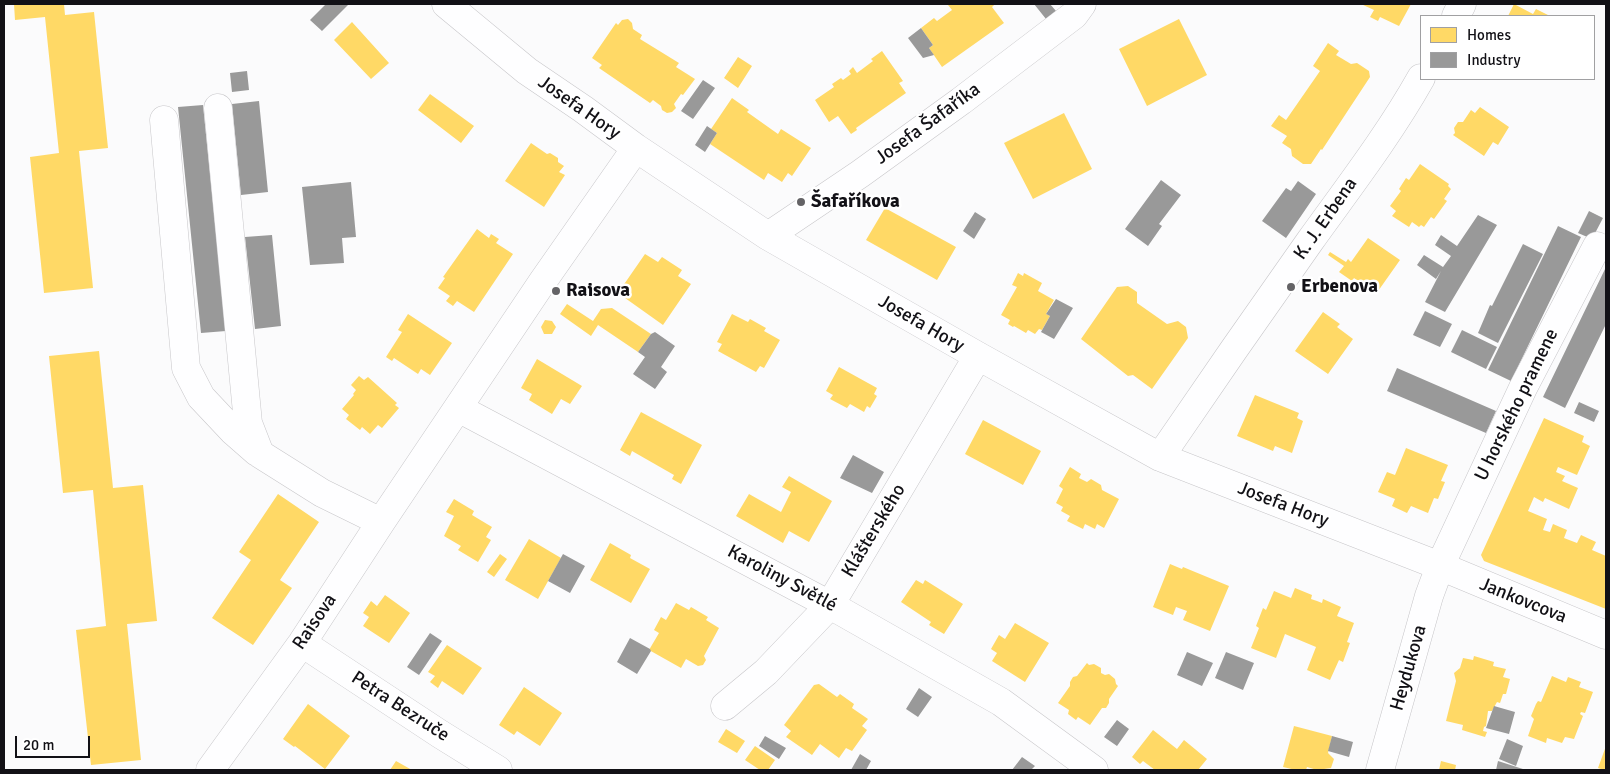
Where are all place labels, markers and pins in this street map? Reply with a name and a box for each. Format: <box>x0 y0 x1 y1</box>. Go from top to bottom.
place label: Šafaříkova <box>811 191 900 213</box>
marker: Šafaříkova <box>795 196 807 208</box>
place label: Erbenova <box>1301 276 1378 298</box>
place label: Raisova <box>566 280 630 302</box>
marker: Erbenova <box>1285 281 1297 293</box>
marker: Raisova <box>550 285 562 297</box>

